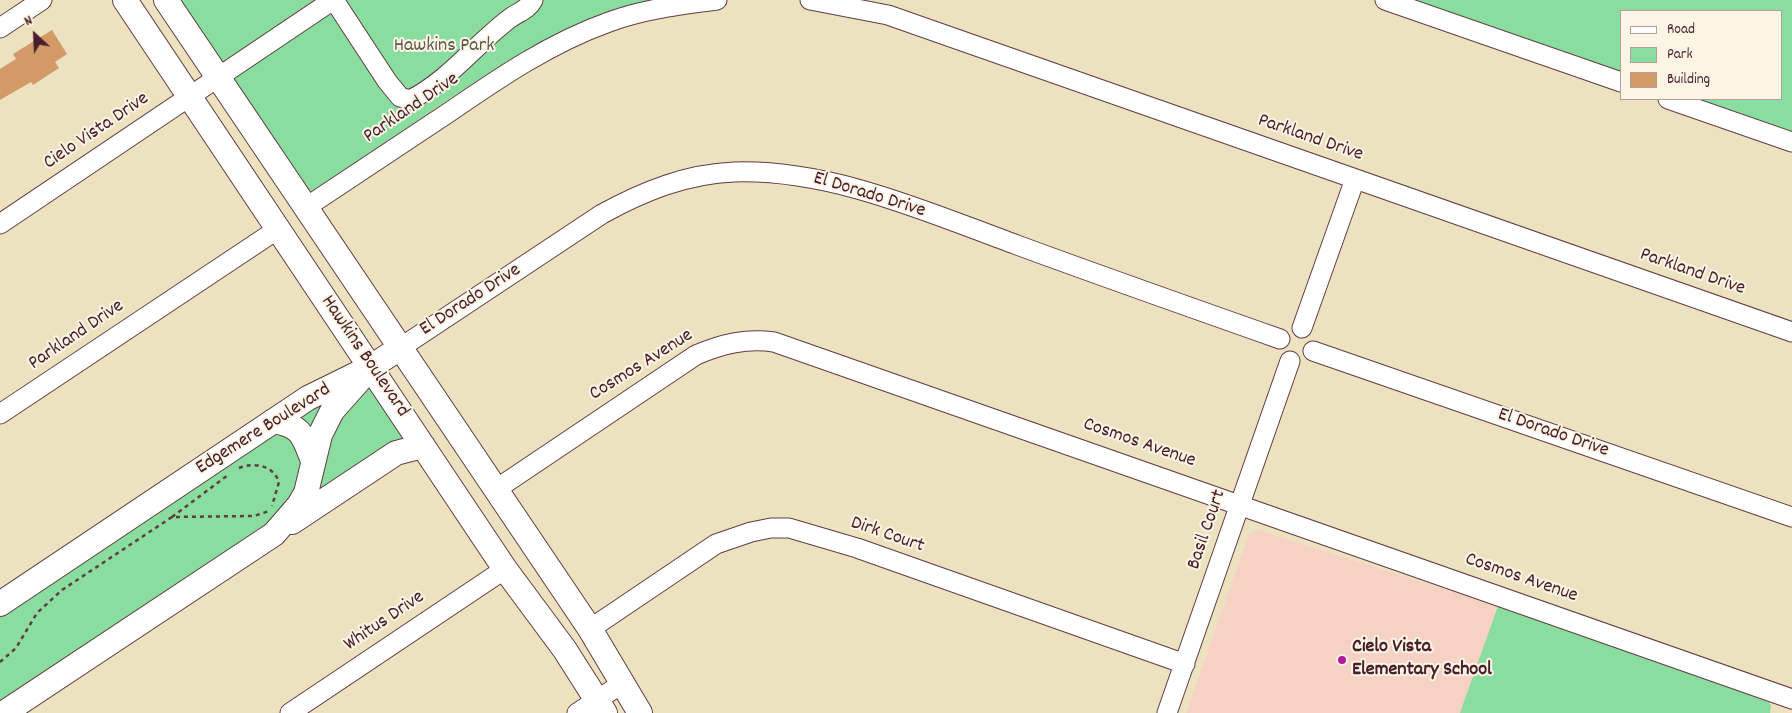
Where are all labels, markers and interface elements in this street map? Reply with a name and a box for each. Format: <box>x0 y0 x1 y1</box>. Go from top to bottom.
north arrow <box>10 10 60 60</box>
legend <box>1620 10 1782 100</box>
text: N <box>21 11 36 32</box>
text: Road <box>1667 19 1695 41</box>
park label: Hawkins Park <box>394 35 494 59</box>
text: Park <box>1667 44 1693 66</box>
street label: Parkland Drive <box>360 68 464 150</box>
text: Building <box>1667 69 1710 91</box>
street label: Cielo Vista Drive <box>40 88 154 176</box>
street label: Parkland Drive <box>1254 110 1366 168</box>
street label: El Dorado Drive <box>810 168 928 224</box>
street label: Parkland Drive <box>1636 244 1748 302</box>
street label: El Dorado Drive <box>416 259 526 343</box>
street label: Hawkins Boulevard <box>314 292 414 422</box>
street label: Parkland Drive <box>25 295 129 377</box>
street label: Cosmos Avenue <box>586 325 698 407</box>
street label: Edgemere Boulevard <box>192 379 336 481</box>
street label: El Dorado Drive <box>1494 404 1612 464</box>
street label: Cosmos Avenue <box>1080 414 1198 474</box>
street label: Basil Court <box>1183 487 1233 573</box>
street label: Dirk Court <box>847 512 927 560</box>
street label: Cosmos Avenue <box>1462 549 1580 609</box>
street label: Whitus Drive <box>340 586 430 658</box>
place label: Cielo Vista Elementary School <box>1352 636 1492 683</box>
marker: Cielo Vista Elementary School <box>1336 654 1348 666</box>

